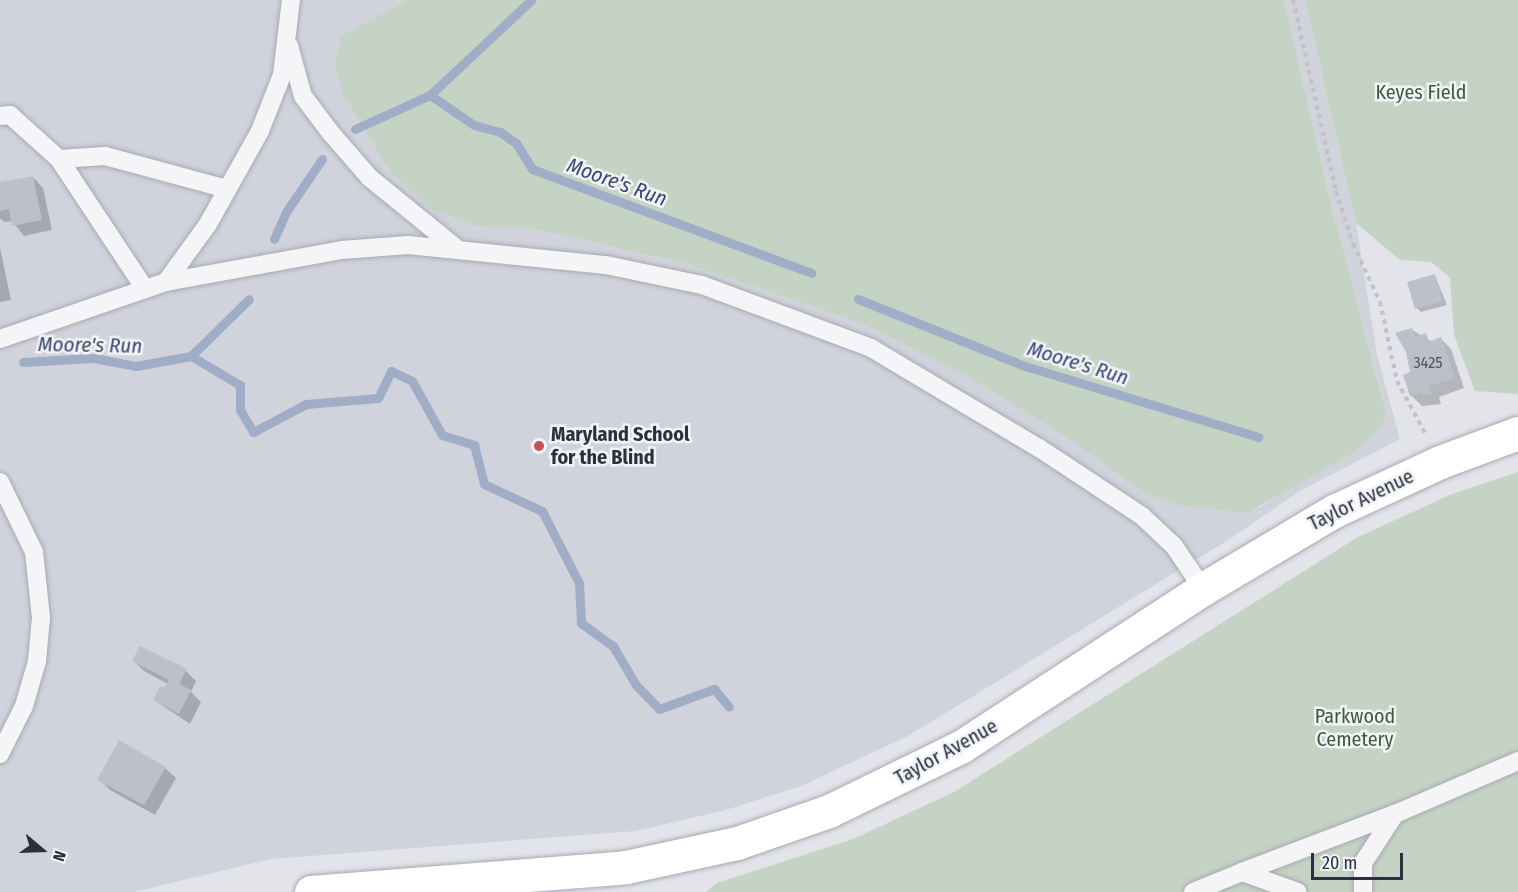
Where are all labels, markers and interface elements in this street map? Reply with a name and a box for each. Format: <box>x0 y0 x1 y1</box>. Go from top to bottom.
park label: Keyes Field <box>1376 80 1466 104</box>
water label: Moore's Run <box>564 152 670 212</box>
water label: Moore's Run <box>38 331 142 359</box>
water label: Moore's Run <box>1024 336 1132 390</box>
house number: 3425 <box>1413 353 1443 373</box>
place label: Maryland School for the Blind <box>551 422 689 469</box>
marker: Maryland School for the Blind <box>532 439 546 453</box>
street label: Taylor Avenue <box>1304 464 1418 536</box>
park label: Parkwood Cemetery <box>1315 705 1395 752</box>
street label: Taylor Avenue <box>890 714 1002 790</box>
north arrow <box>12 820 72 880</box>
scale bar <box>1314 841 1406 879</box>
text: N <box>49 848 70 864</box>
text: 20 m <box>1322 852 1357 874</box>

